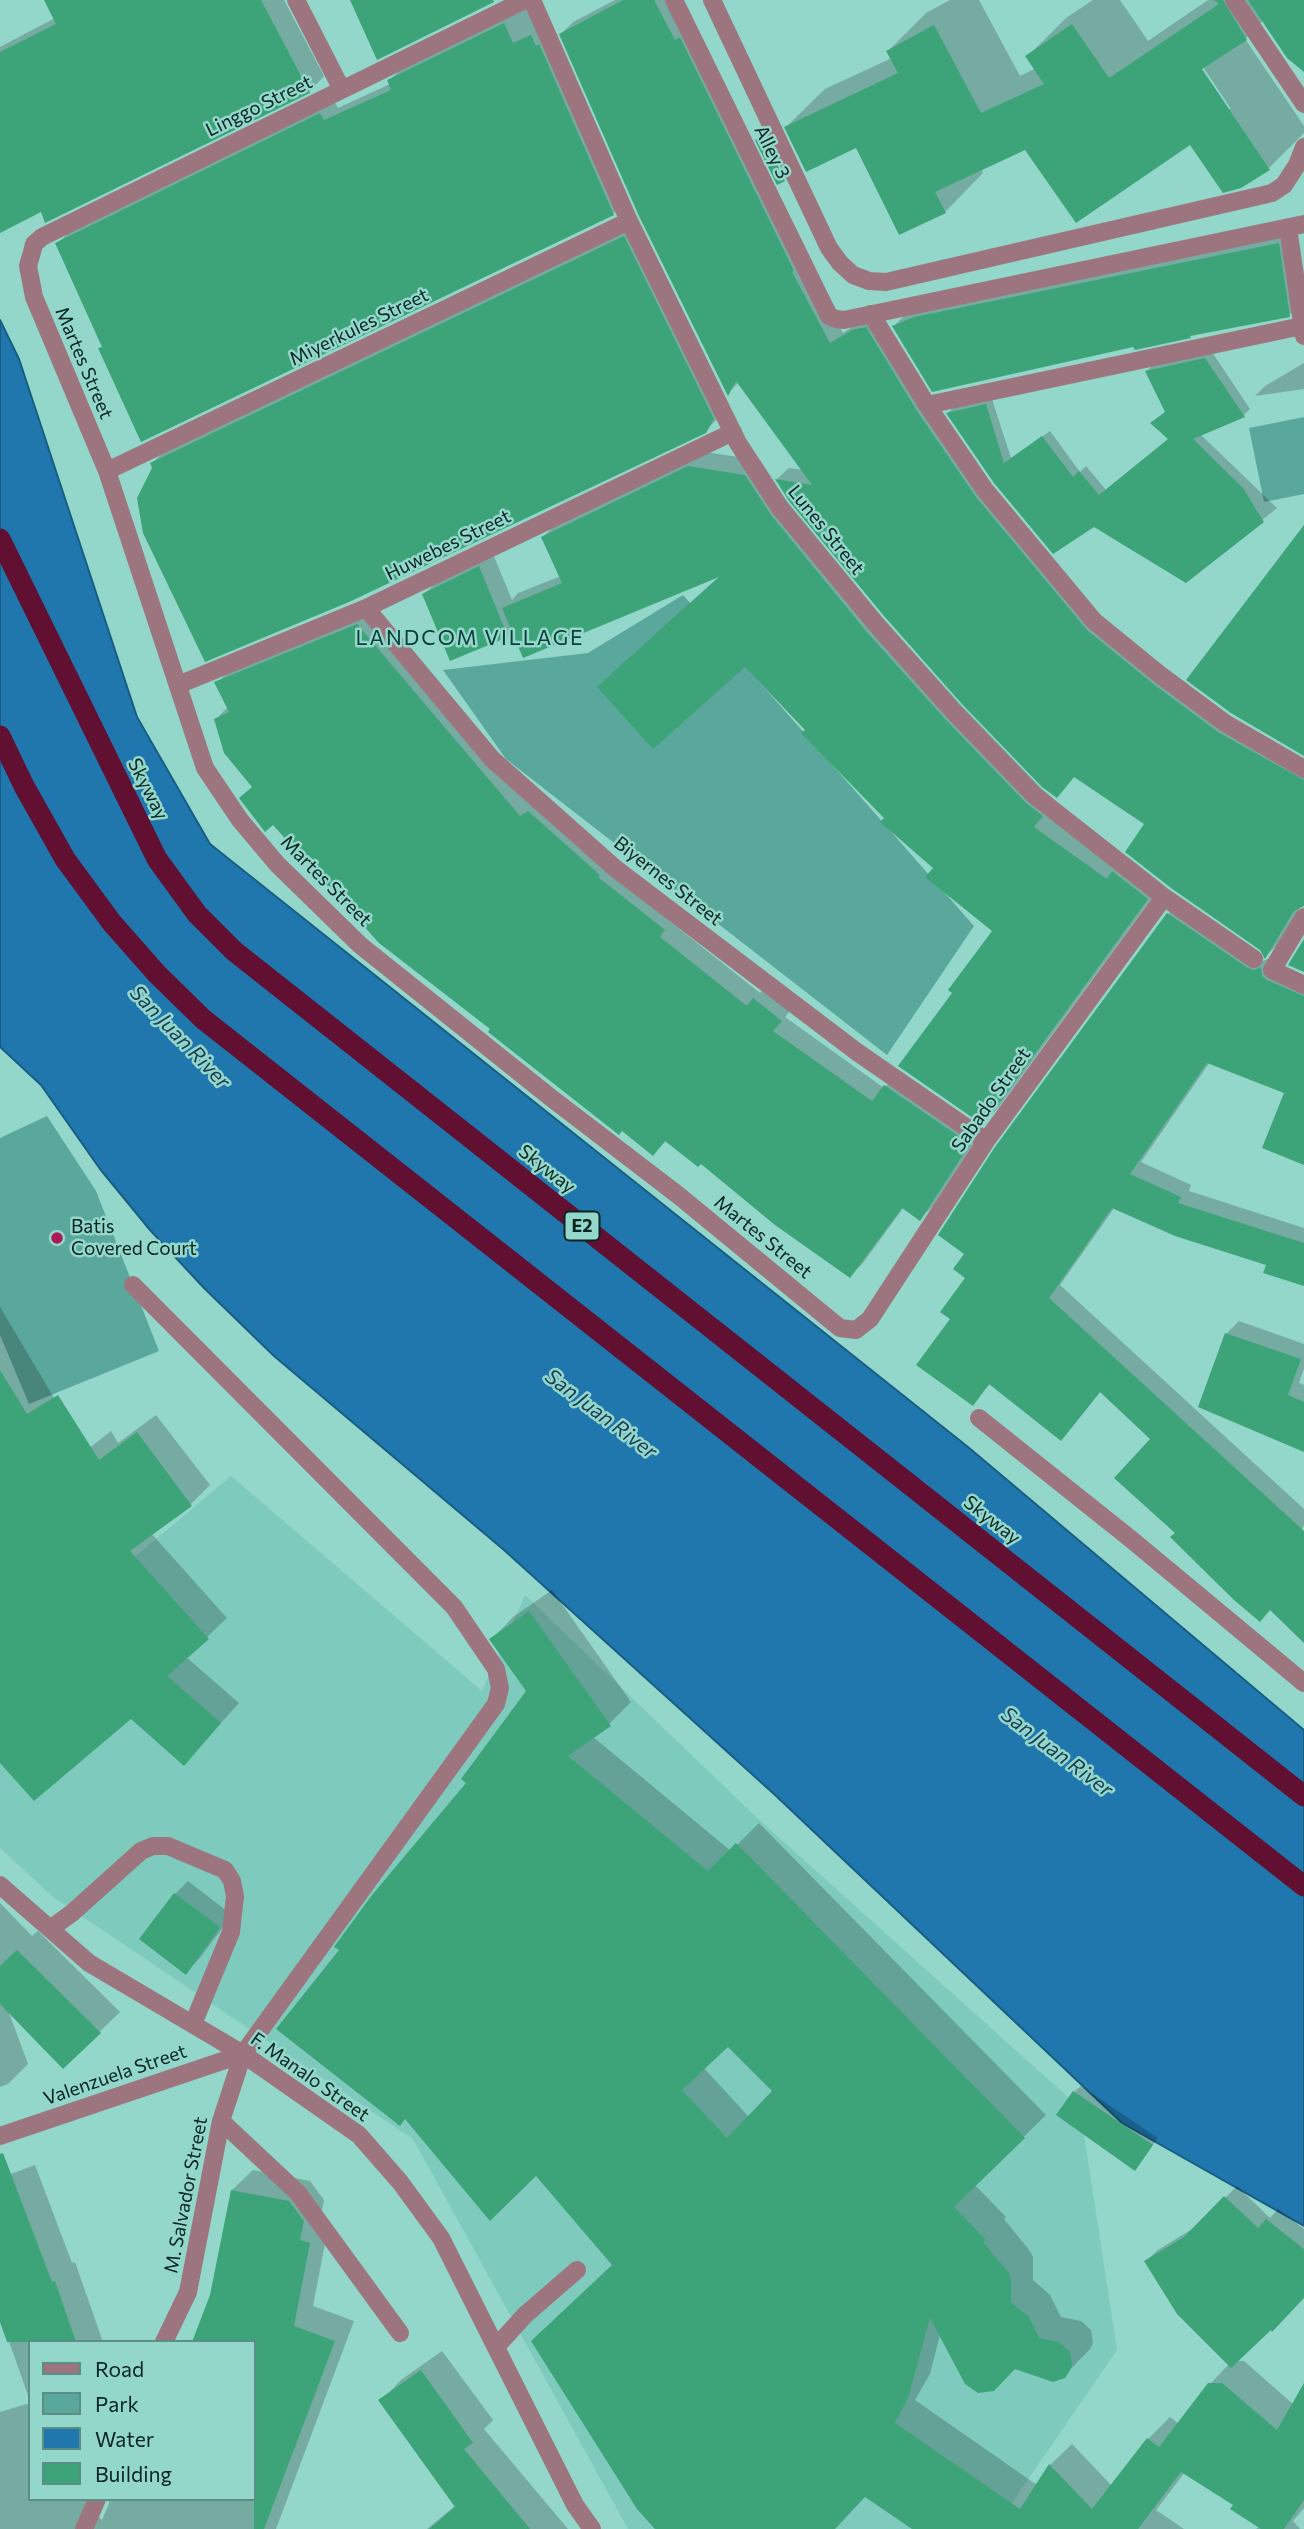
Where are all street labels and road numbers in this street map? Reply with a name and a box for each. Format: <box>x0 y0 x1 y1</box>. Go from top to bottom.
street label: Linggo Street <box>202 70 316 142</box>
street label: Alley 3 <box>749 121 795 183</box>
street label: Miyerkules Street <box>286 283 432 371</box>
street label: Martes Street <box>50 304 118 422</box>
street label: Lunes Street <box>783 481 869 579</box>
street label: Huwebes Street <box>381 505 515 585</box>
street label: Skyway <box>123 754 173 824</box>
street label: Martes Street <box>276 831 376 931</box>
street label: Biyernes Street <box>609 832 727 930</box>
street label: Sabado Street <box>947 1044 1035 1156</box>
street label: Skyway <box>514 1140 580 1198</box>
street label: Martes Street <box>710 1191 816 1283</box>
road number: E2 <box>564 1212 600 1240</box>
street label: Skyway <box>959 1491 1025 1549</box>
street label: F. Manalo Street <box>246 2028 374 2126</box>
street label: Valenzuela Street <box>40 2040 190 2110</box>
street label: M. Salvador Street <box>160 2115 212 2275</box>

